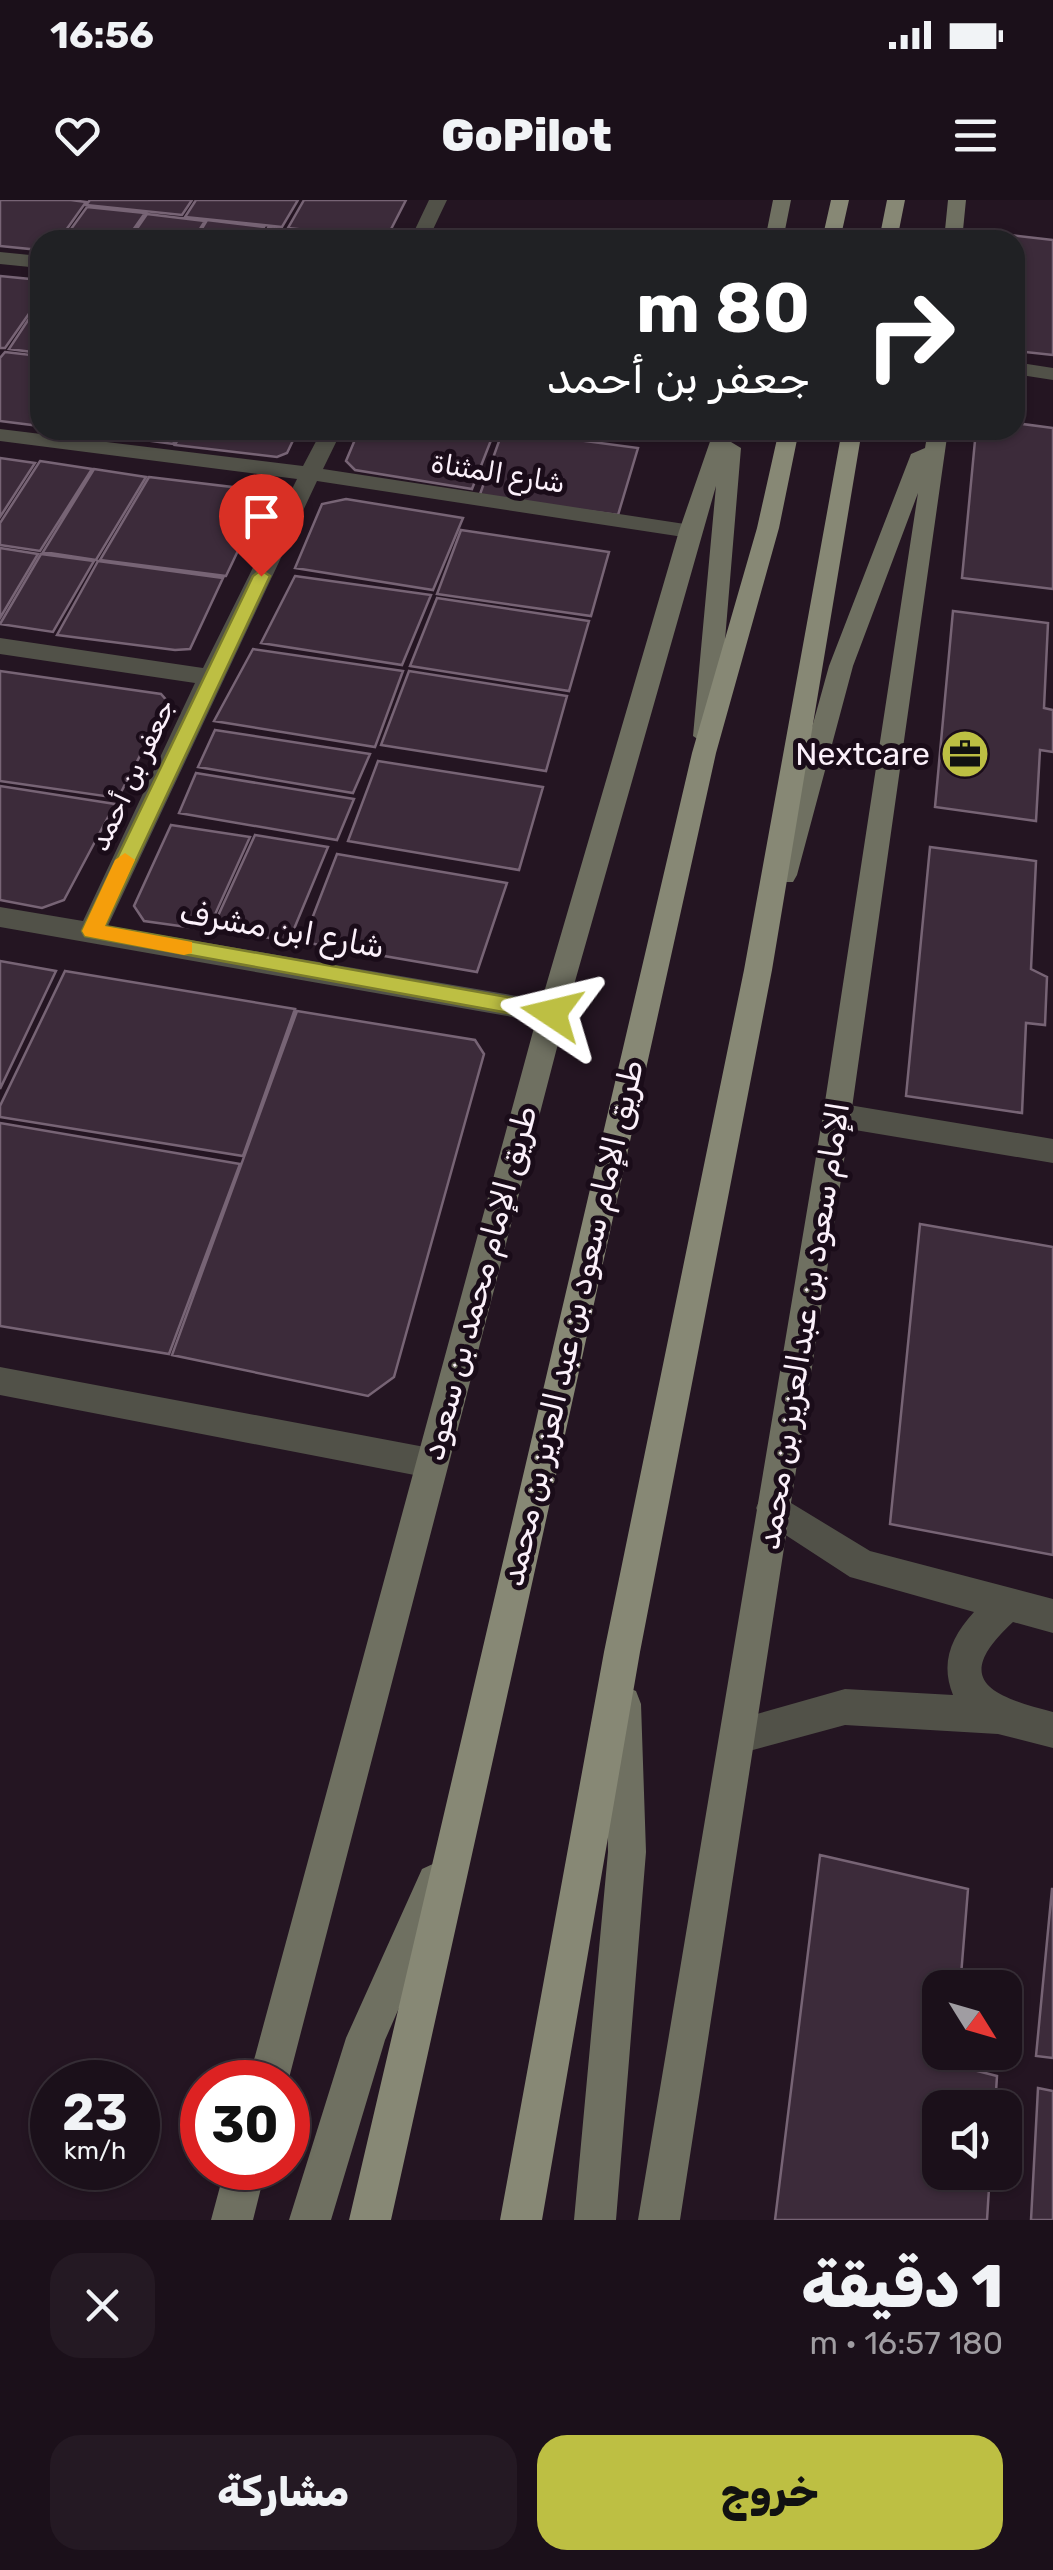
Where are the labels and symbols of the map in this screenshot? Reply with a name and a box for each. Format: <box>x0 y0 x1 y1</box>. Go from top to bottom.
street label: شارع المثناة <box>428 446 567 503</box>
pin <box>219 474 304 577</box>
street label: جعفر بن أحمد <box>82 694 182 856</box>
office icon: Nextcare <box>939 728 991 780</box>
place label: Nextcare <box>795 735 930 773</box>
street label: شارع ابن مشرف <box>176 892 387 969</box>
position arrow <box>500 961 604 1065</box>
street label: طريق الإمام سعود بن عبد العزيز بن محمد <box>493 1056 653 1590</box>
street label: الإمام سعود بن عبدالعزيز بن محمد <box>749 1099 859 1553</box>
street label: طريق الإمام محمد بن سعود <box>413 1101 547 1465</box>
north arrow <box>922 1970 1022 2070</box>
speed limit sign: 30 <box>180 2060 310 2190</box>

